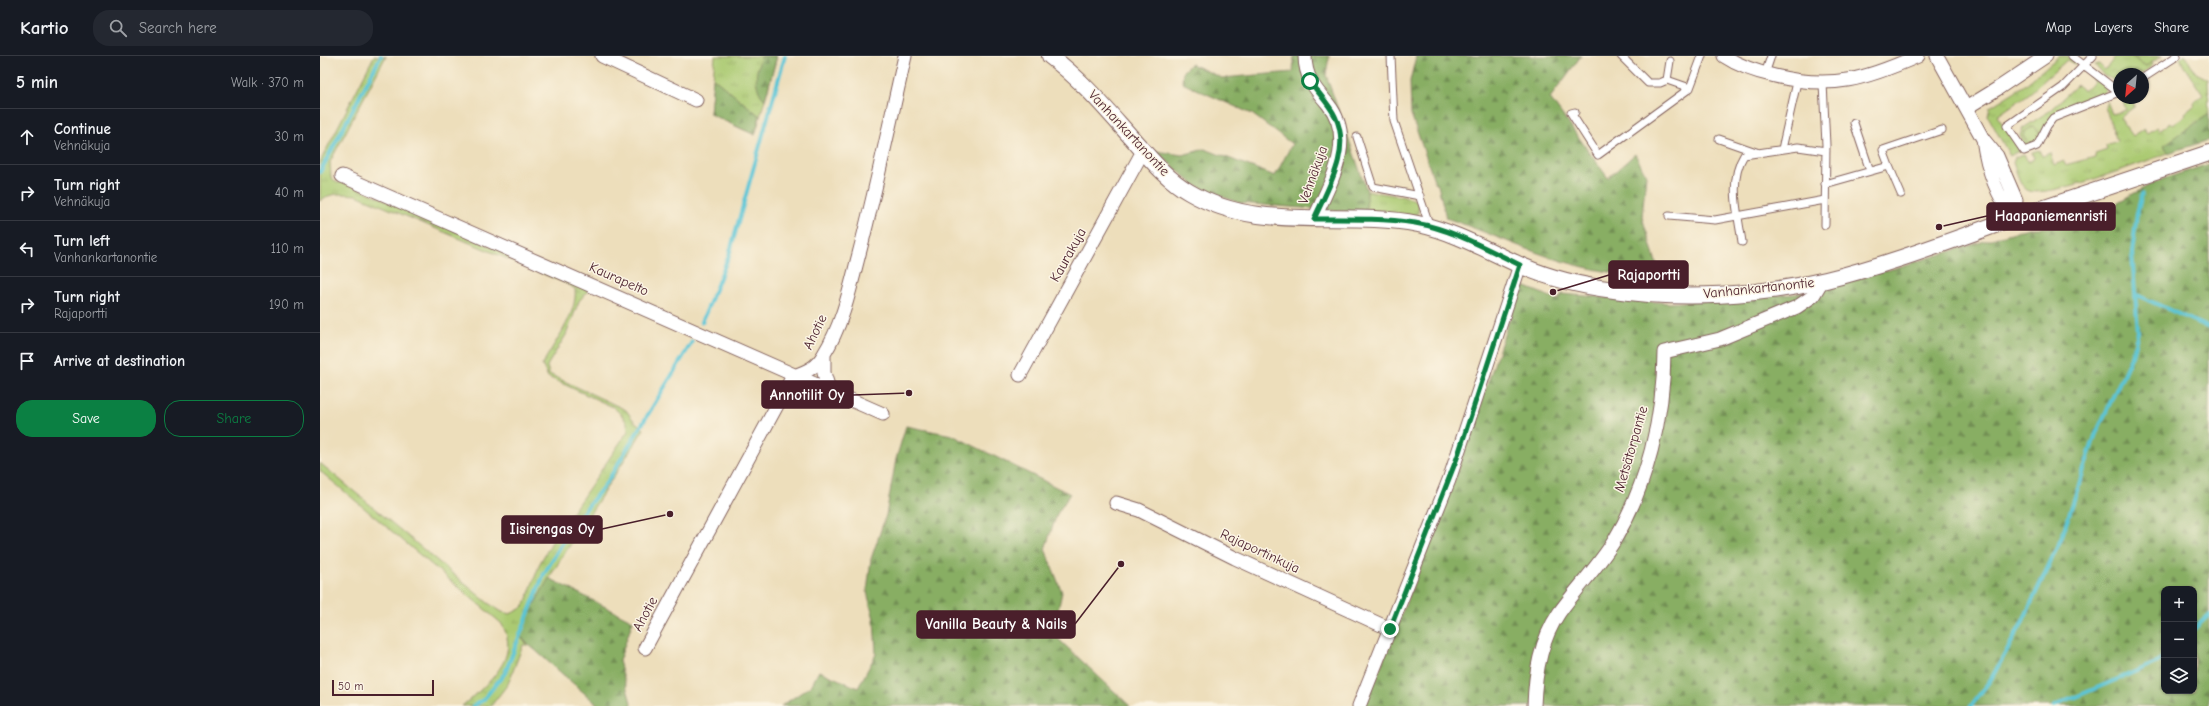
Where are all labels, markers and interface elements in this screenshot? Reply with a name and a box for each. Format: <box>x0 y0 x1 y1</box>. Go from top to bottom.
search box <box>93 10 373 46</box>
text: Kartio <box>20 17 69 39</box>
icon: search <box>107 17 129 39</box>
text: Search here <box>139 19 217 37</box>
text: Map <box>2045 19 2072 36</box>
text: Layers <box>2094 19 2132 36</box>
text: Share <box>2154 19 2189 36</box>
north arrow <box>2113 68 2149 104</box>
route start <box>1301 72 1319 90</box>
text: 5 min <box>16 73 58 92</box>
text: Walk · 370 m <box>231 75 304 90</box>
street label: Vanhankartanontie <box>1085 86 1173 180</box>
text: Continue <box>54 120 111 138</box>
icon: ahead <box>16 126 38 148</box>
text: 30 m <box>274 129 304 144</box>
text: Vehnäkuja <box>54 138 110 153</box>
street label: Vehnäkuja <box>1295 144 1331 206</box>
text: Turn right <box>54 176 120 194</box>
icon: right <box>16 182 38 204</box>
text: 40 m <box>275 185 304 200</box>
text: Vehnäkuja <box>54 194 110 209</box>
callout: Haapaniemenristi <box>1987 203 2115 230</box>
text: Haapaniemenristi <box>1995 207 2107 225</box>
street label: Kaurakuja <box>1046 225 1090 285</box>
text: Turn left <box>54 232 110 250</box>
icon: left <box>16 238 38 260</box>
text: 110 m <box>271 241 304 256</box>
text: Vanhankartanontie <box>54 250 157 265</box>
street label: Kaurapelto <box>587 258 651 300</box>
callout: Rajaportti <box>1609 261 1688 288</box>
text: Rajaportti <box>1617 266 1681 284</box>
street label: Vanhankartanontie <box>1703 274 1815 302</box>
text: Turn right <box>54 288 120 306</box>
icon: right <box>16 294 38 316</box>
text: 190 m <box>269 297 304 312</box>
text: Rajaportti <box>54 306 107 321</box>
street label: Ahotie <box>799 312 831 352</box>
icon: arrive <box>16 350 38 372</box>
text: Arrive at destination <box>54 352 185 370</box>
callout: Annotilit Oy <box>762 381 853 408</box>
text: Annotilit Oy <box>770 386 844 404</box>
button: Save <box>16 400 156 437</box>
button: Share <box>164 400 304 437</box>
street label: Metsätorpantie <box>1611 404 1651 494</box>
callout: Iisirengas Oy <box>502 516 602 543</box>
text: Iisirengas Oy <box>510 520 595 538</box>
street label: Rajaportinkuja <box>1218 525 1302 577</box>
map controls <box>2161 586 2197 694</box>
button: + <box>2161 586 2197 622</box>
street label: Ahotie <box>629 594 661 634</box>
callout: Vanilla Beauty & Nails <box>917 611 1075 638</box>
text: Vanilla Beauty & Nails <box>925 615 1067 633</box>
route end <box>1381 620 1399 638</box>
button: − <box>2161 622 2197 658</box>
button: layers <box>2161 658 2197 694</box>
scale bar <box>332 678 434 697</box>
text: 50 m <box>338 680 363 693</box>

